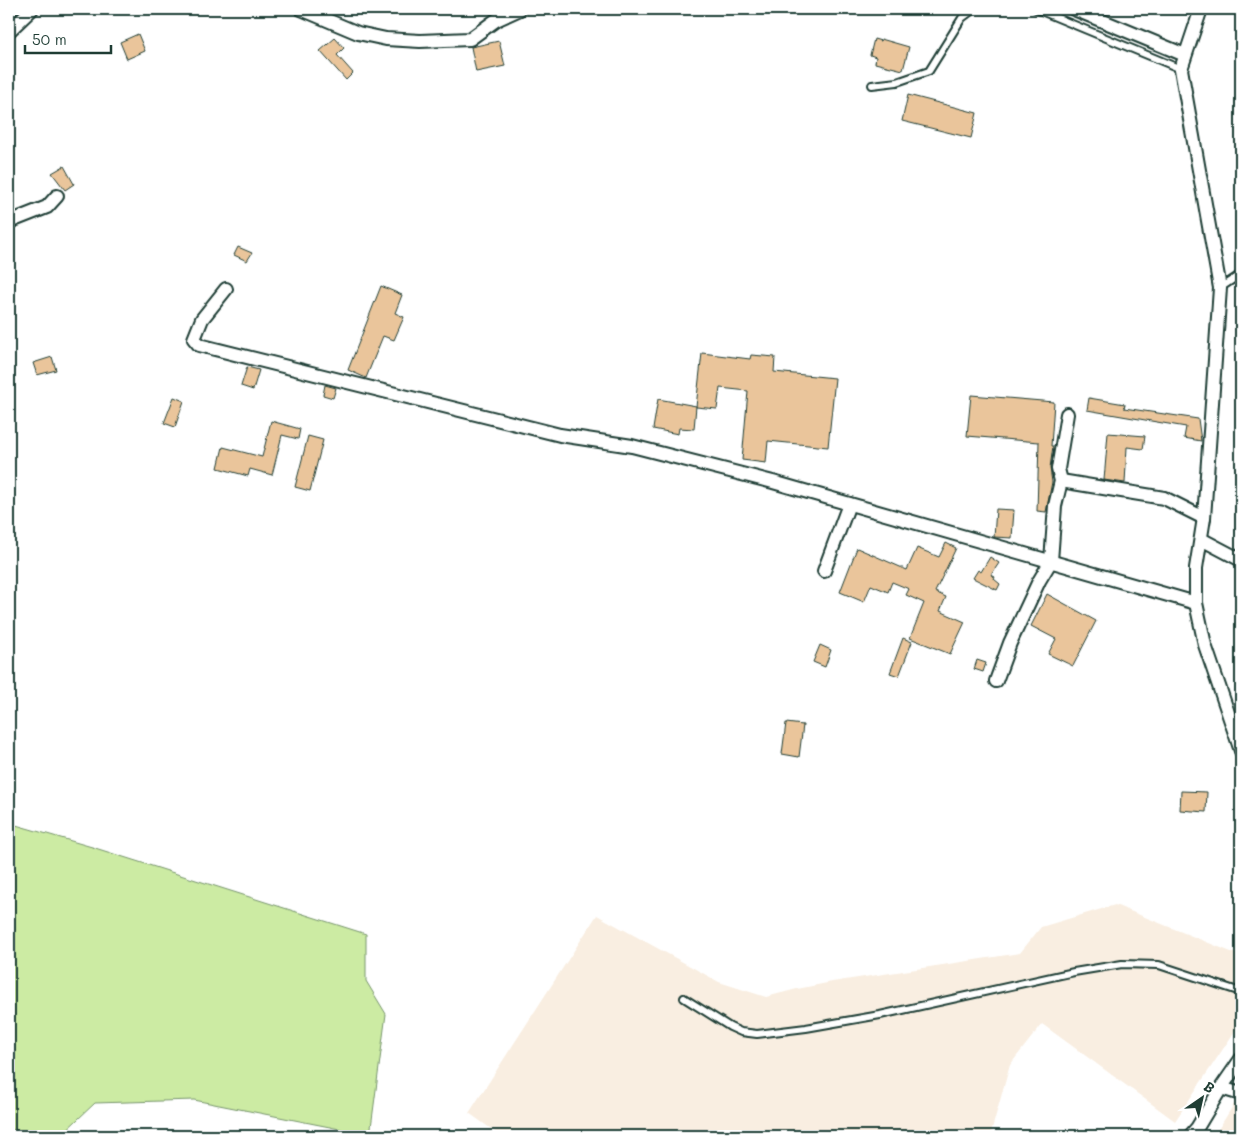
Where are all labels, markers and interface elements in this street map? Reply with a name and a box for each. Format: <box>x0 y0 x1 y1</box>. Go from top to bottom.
scale bar <box>25 22 111 54</box>
text: 50 m <box>32 29 67 49</box>
north arrow <box>1178 1072 1228 1122</box>
text: B <box>1200 1076 1219 1097</box>

